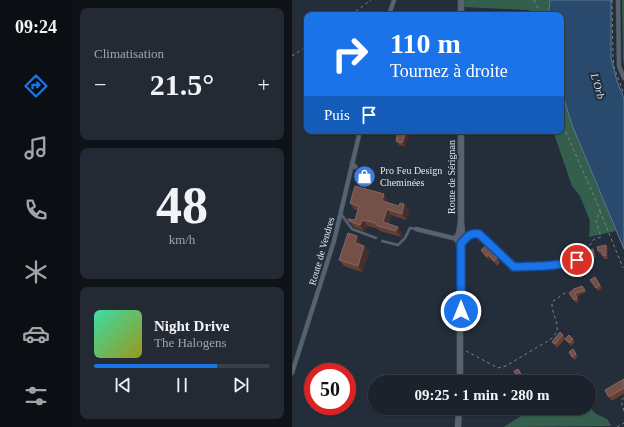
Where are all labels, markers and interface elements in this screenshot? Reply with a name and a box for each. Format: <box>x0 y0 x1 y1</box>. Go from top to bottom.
text: 09:24 <box>15 17 57 37</box>
icon: right <box>324 28 376 80</box>
text: 110 m <box>390 28 461 59</box>
text: Climatisation <box>94 46 164 61</box>
text: Tournez à droite <box>390 61 508 81</box>
text: 21.5° <box>150 68 214 101</box>
water label: L'Orb <box>588 71 608 101</box>
icon: directions <box>22 72 50 100</box>
text: − <box>94 72 106 97</box>
text: + <box>258 72 270 97</box>
icon: arrive <box>358 104 380 126</box>
text: Puis <box>324 107 350 123</box>
icon: music <box>22 134 50 162</box>
street label: Route de Sérignan <box>446 140 457 214</box>
shop icon: Pro Feu Design Cheminées <box>351 163 377 189</box>
place label: Pro Feu Design Cheminées <box>380 165 442 188</box>
text: 48 <box>156 177 208 234</box>
icon: phone <box>22 196 50 224</box>
street label: Route de Vendres <box>306 216 336 286</box>
text: km/h <box>169 232 195 247</box>
pin <box>560 243 594 277</box>
icon: arrive <box>566 249 588 271</box>
icon: climate <box>22 258 50 286</box>
position arrow <box>440 290 482 332</box>
text: Night Drive <box>154 318 229 334</box>
icon: car <box>22 320 50 348</box>
text: The Halogens <box>154 335 227 350</box>
speed limit sign: 50 <box>304 363 356 415</box>
icon: previous <box>112 374 134 396</box>
icon: pause <box>171 374 193 396</box>
icon: next <box>230 374 252 396</box>
icon: filters <box>22 382 50 410</box>
text: 09:25 · 1 min · 280 m <box>415 387 550 403</box>

